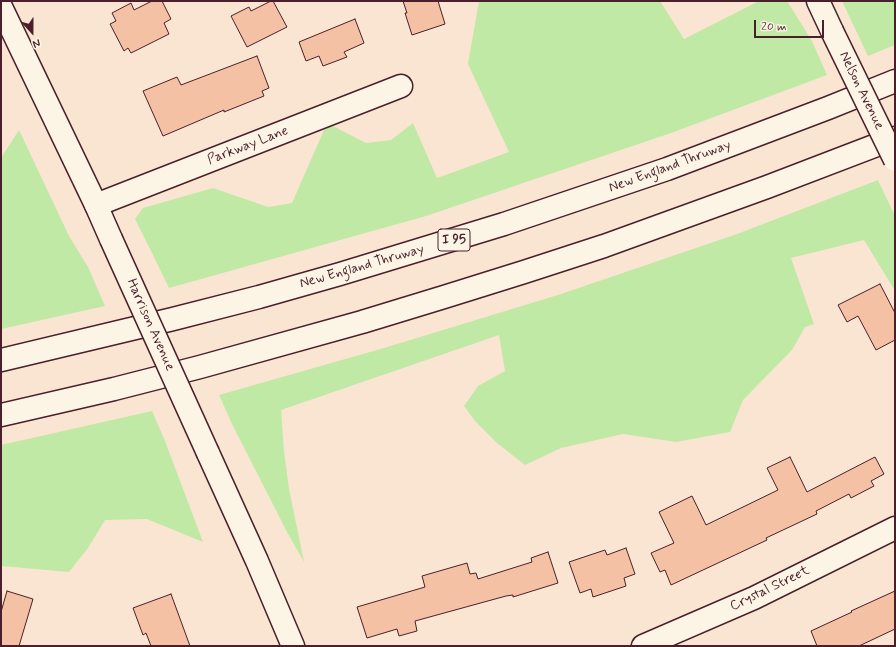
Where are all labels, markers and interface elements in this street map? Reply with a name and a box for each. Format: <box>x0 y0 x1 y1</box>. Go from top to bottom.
north arrow <box>12 12 52 52</box>
scale bar <box>756 12 826 38</box>
text: 20 m <box>761 19 787 35</box>
text: N <box>30 35 42 51</box>
street label: Nelson Avenue <box>835 49 887 133</box>
street label: Parkway Lane <box>205 123 291 169</box>
street label: New England Thruway <box>607 137 733 197</box>
road number: I 95 <box>438 229 470 251</box>
street label: New England Thruway <box>298 241 426 293</box>
street label: Harrison Avenue <box>122 276 178 374</box>
street label: Crystal Street <box>728 563 812 615</box>

